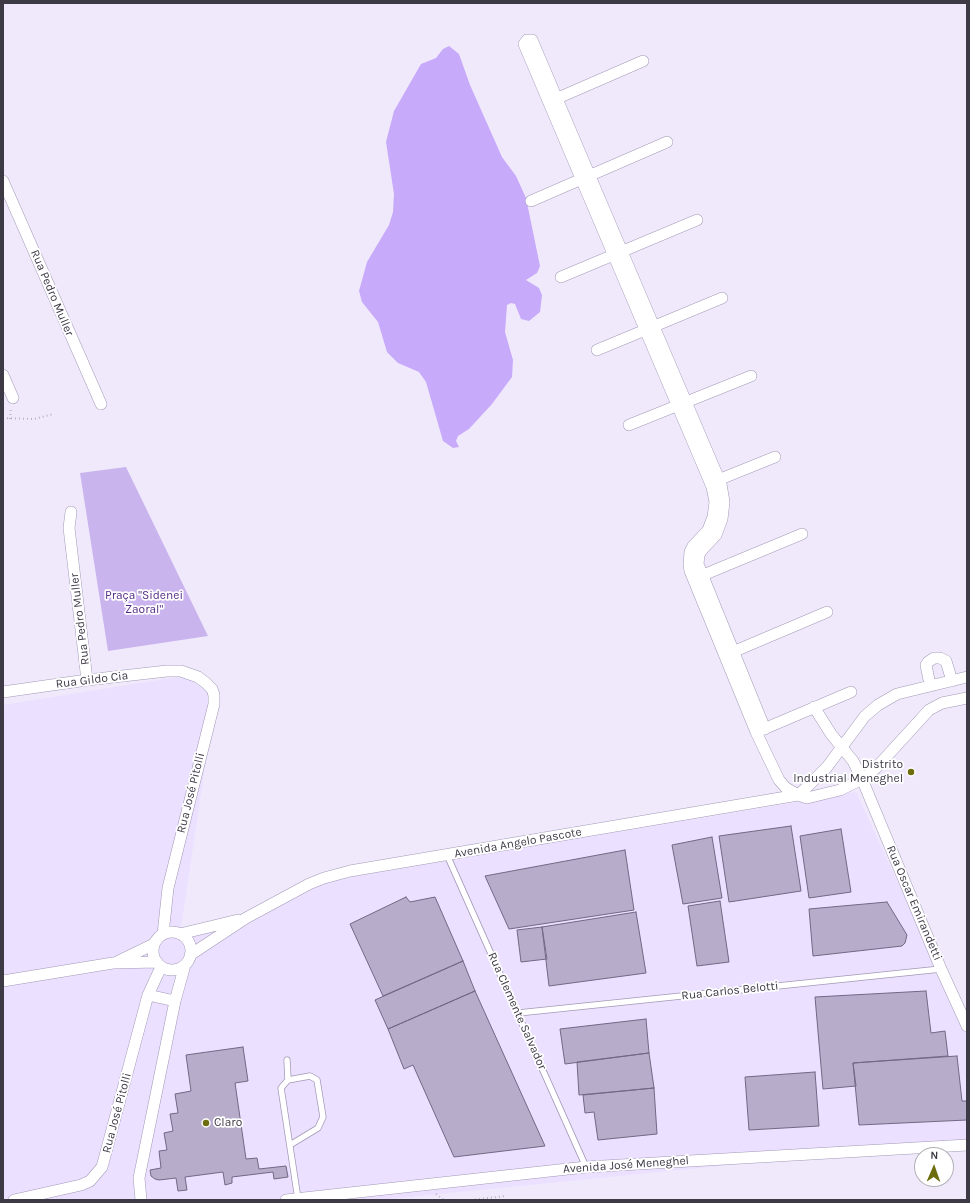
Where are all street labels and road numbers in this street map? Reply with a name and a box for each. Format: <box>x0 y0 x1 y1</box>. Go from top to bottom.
street label: Rua Pedro Muller <box>27 248 77 338</box>
street label: Rua Pedro Muller <box>67 572 93 666</box>
street label: Rua Gildo Cia <box>55 668 129 692</box>
street label: Rua José Pitolli <box>174 751 208 835</box>
street label: Avenida Angelo Pascote <box>453 825 583 861</box>
street label: Rua Oscar Emirandetti <box>883 843 945 963</box>
street label: Rua Clemente Salvador <box>485 950 549 1072</box>
street label: Rua Carlos Belotti <box>681 979 779 1003</box>
street label: Rua José Pitolli <box>99 1071 135 1155</box>
street label: Avenida José Meneghel <box>563 1153 689 1177</box>

